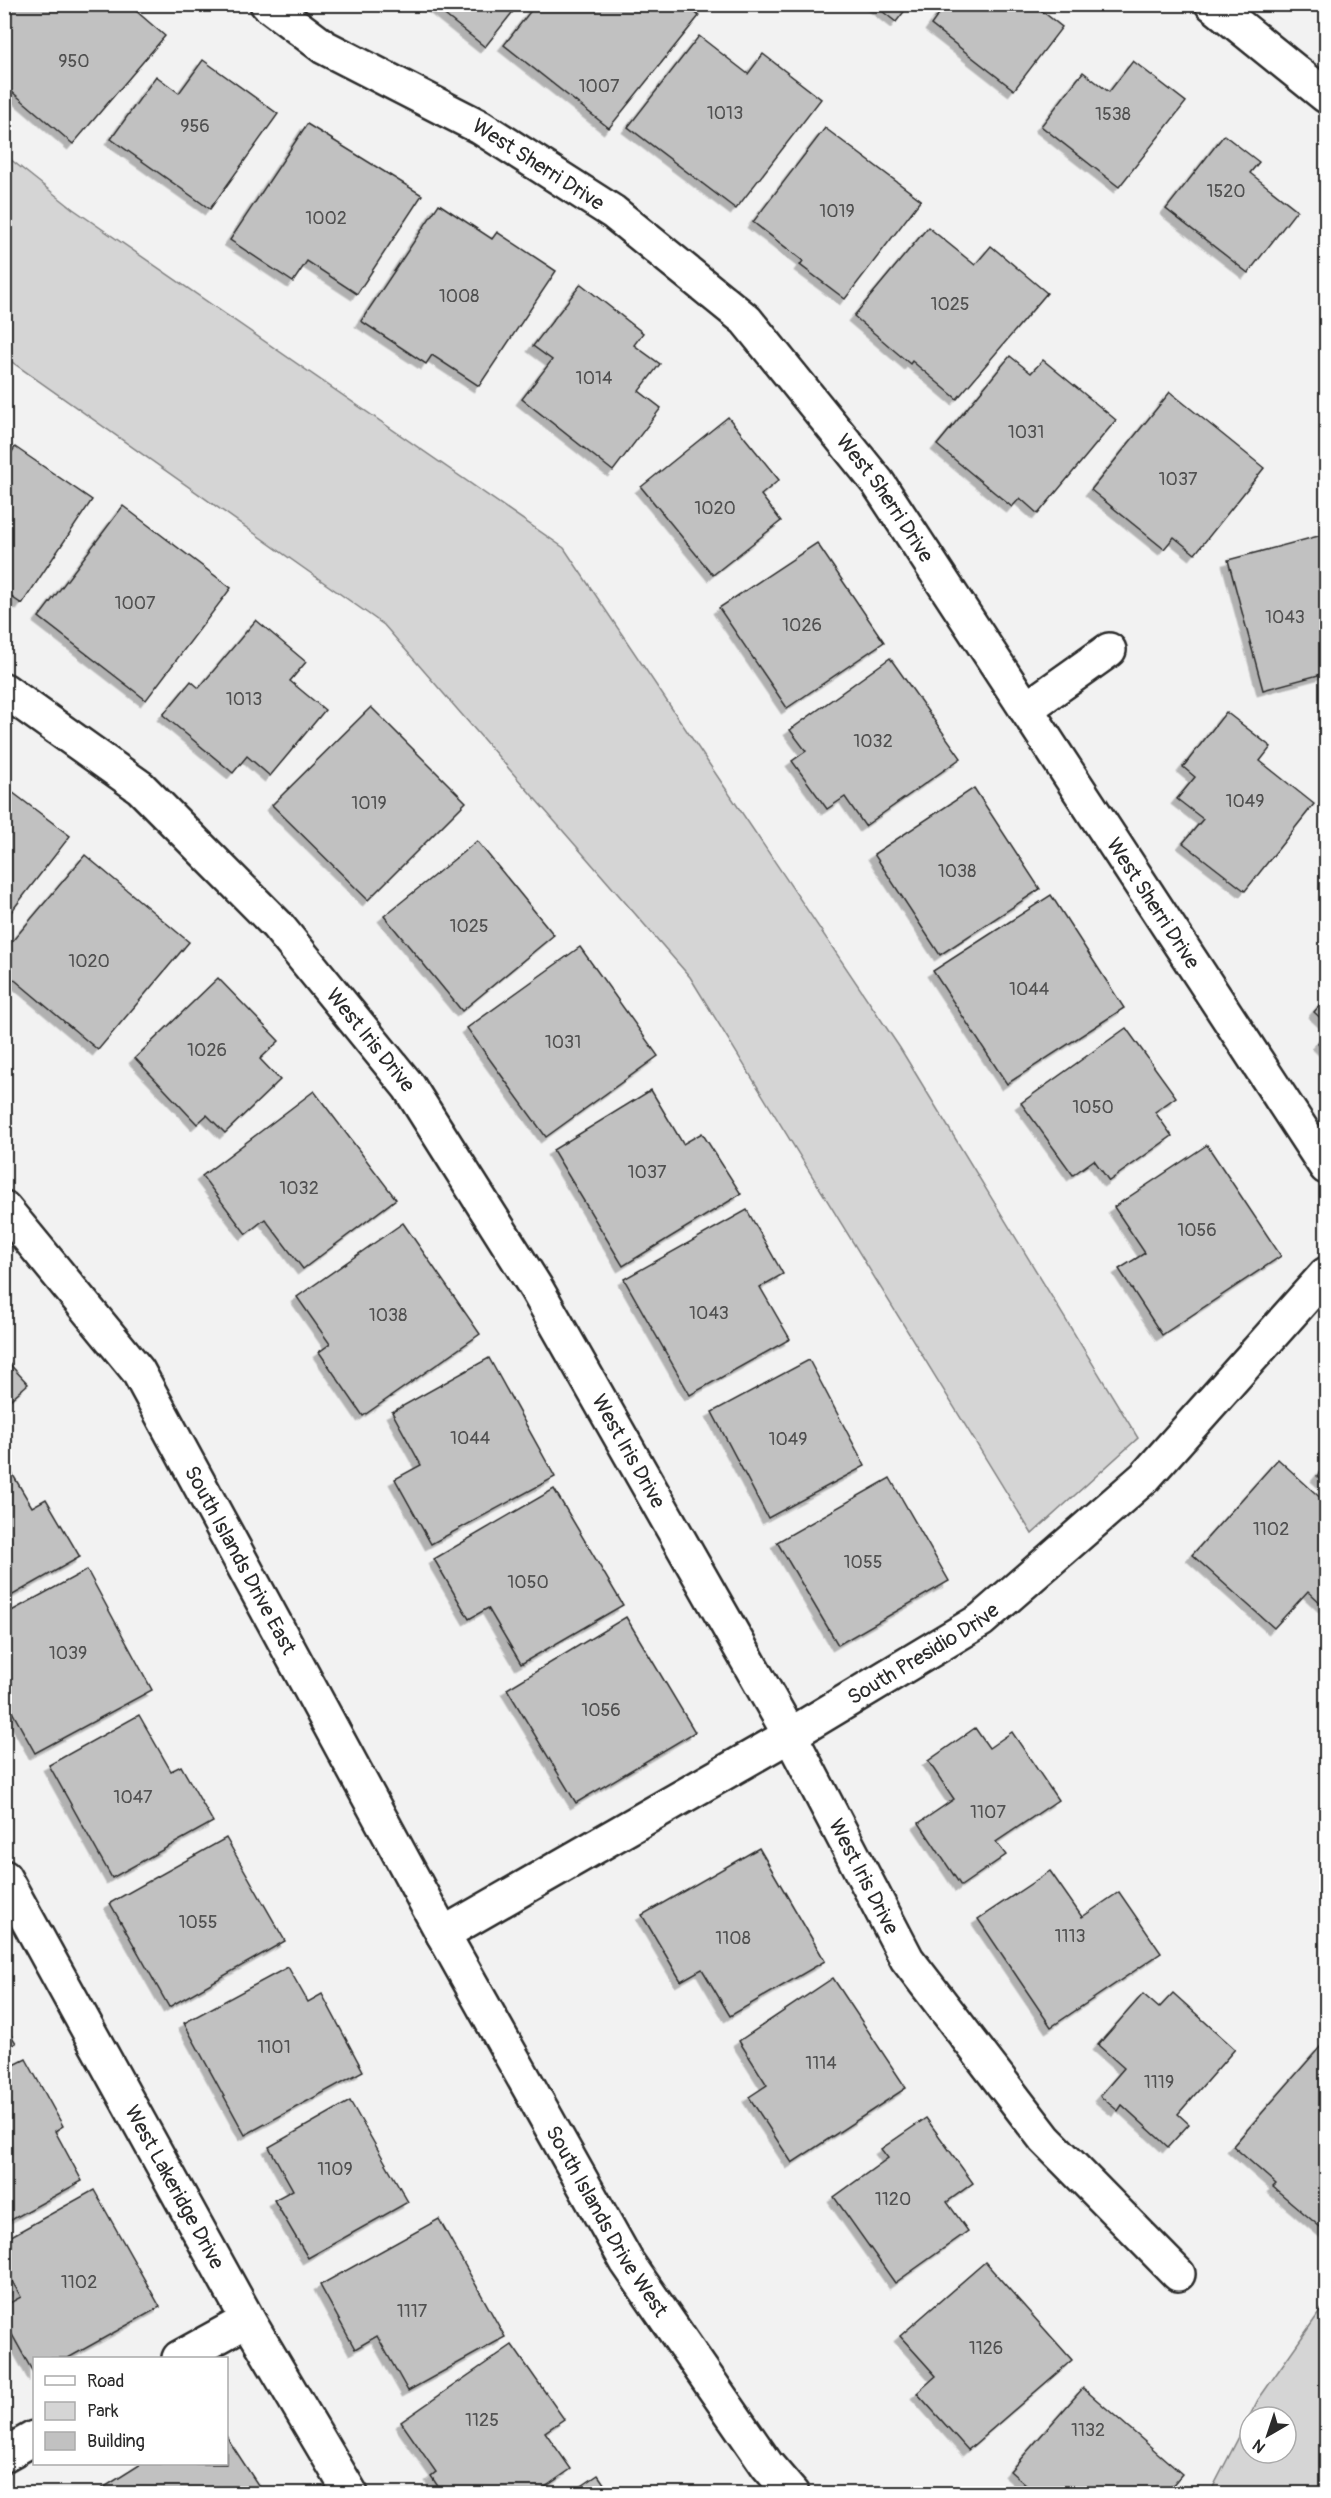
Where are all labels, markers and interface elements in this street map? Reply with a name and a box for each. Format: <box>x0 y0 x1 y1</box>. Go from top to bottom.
house number: 950 <box>58 50 90 73</box>
house number: 1007 <box>578 75 620 98</box>
house number: 1013 <box>707 102 743 125</box>
house number: 1538 <box>1095 103 1131 126</box>
street label: West Sherri Drive <box>467 112 610 217</box>
house number: 956 <box>180 115 210 138</box>
house number: 1520 <box>1206 180 1246 203</box>
house number: 1019 <box>819 200 855 223</box>
house number: 1002 <box>305 207 347 230</box>
house number: 1008 <box>439 285 479 308</box>
house number: 1025 <box>930 293 970 316</box>
house number: 1014 <box>576 367 613 390</box>
house number: 1031 <box>1008 421 1044 444</box>
street label: West Sherri Drive <box>830 428 940 568</box>
house number: 1037 <box>1159 468 1198 491</box>
house number: 1020 <box>694 497 736 520</box>
house number: 1007 <box>114 592 156 615</box>
house number: 1043 <box>1265 606 1305 629</box>
house number: 1026 <box>782 614 822 637</box>
house number: 1013 <box>226 688 262 711</box>
house number: 1032 <box>853 730 893 753</box>
house number: 1049 <box>1225 790 1265 813</box>
house number: 1019 <box>351 792 387 815</box>
street label: West Sherri Drive <box>1100 833 1206 974</box>
house number: 1038 <box>938 860 976 883</box>
house number: 1025 <box>449 915 489 938</box>
house number: 1020 <box>68 950 110 973</box>
house number: 1044 <box>1009 978 1050 1001</box>
street label: West Iris Drive <box>320 982 422 1098</box>
house number: 1031 <box>545 1031 581 1054</box>
house number: 1026 <box>187 1039 227 1062</box>
house number: 1050 <box>1072 1096 1114 1119</box>
house number: 1037 <box>628 1161 667 1184</box>
house number: 1032 <box>279 1177 319 1200</box>
house number: 1056 <box>1177 1219 1217 1242</box>
house number: 1043 <box>689 1302 729 1325</box>
house number: 1038 <box>369 1304 407 1327</box>
street label: West Iris Drive <box>586 1389 672 1514</box>
house number: 1044 <box>450 1427 491 1450</box>
house number: 1049 <box>768 1428 808 1451</box>
street label: South Islands Drive East <box>178 1461 303 1660</box>
house number: 1102 <box>1253 1518 1289 1541</box>
house number: 1055 <box>844 1551 882 1574</box>
house number: 1050 <box>507 1571 549 1594</box>
street label: South Presidio Drive <box>842 1596 1005 1711</box>
house number: 1039 <box>49 1642 87 1665</box>
house number: 1056 <box>581 1699 621 1722</box>
house number: 1047 <box>113 1786 153 1809</box>
house number: 1107 <box>970 1801 1006 1824</box>
street label: West Iris Drive <box>823 1814 906 1939</box>
house number: 1055 <box>179 1911 217 1934</box>
house number: 1113 <box>1054 1925 1086 1948</box>
house number: 1108 <box>715 1927 751 1950</box>
house number: 1101 <box>257 2036 291 2059</box>
house number: 1114 <box>805 2052 837 2075</box>
house number: 1119 <box>1144 2071 1174 2094</box>
street label: West Lakeridge Drive <box>119 2100 231 2274</box>
street label: South Islands Drive West <box>540 2121 675 2323</box>
house number: 1109 <box>317 2158 353 2181</box>
house number: 1120 <box>875 2188 911 2211</box>
house number: 1102 <box>61 2271 97 2294</box>
house number: 1117 <box>397 2300 428 2323</box>
house number: 1126 <box>969 2337 1003 2360</box>
legend <box>33 2357 228 2465</box>
text: Road <box>87 2370 124 2393</box>
text: Park <box>87 2400 119 2423</box>
north arrow <box>1238 2405 1298 2465</box>
house number: 1125 <box>465 2409 499 2432</box>
house number: 1132 <box>1071 2419 1105 2442</box>
text: Building <box>87 2430 145 2453</box>
text: N <box>1249 2435 1270 2457</box>

